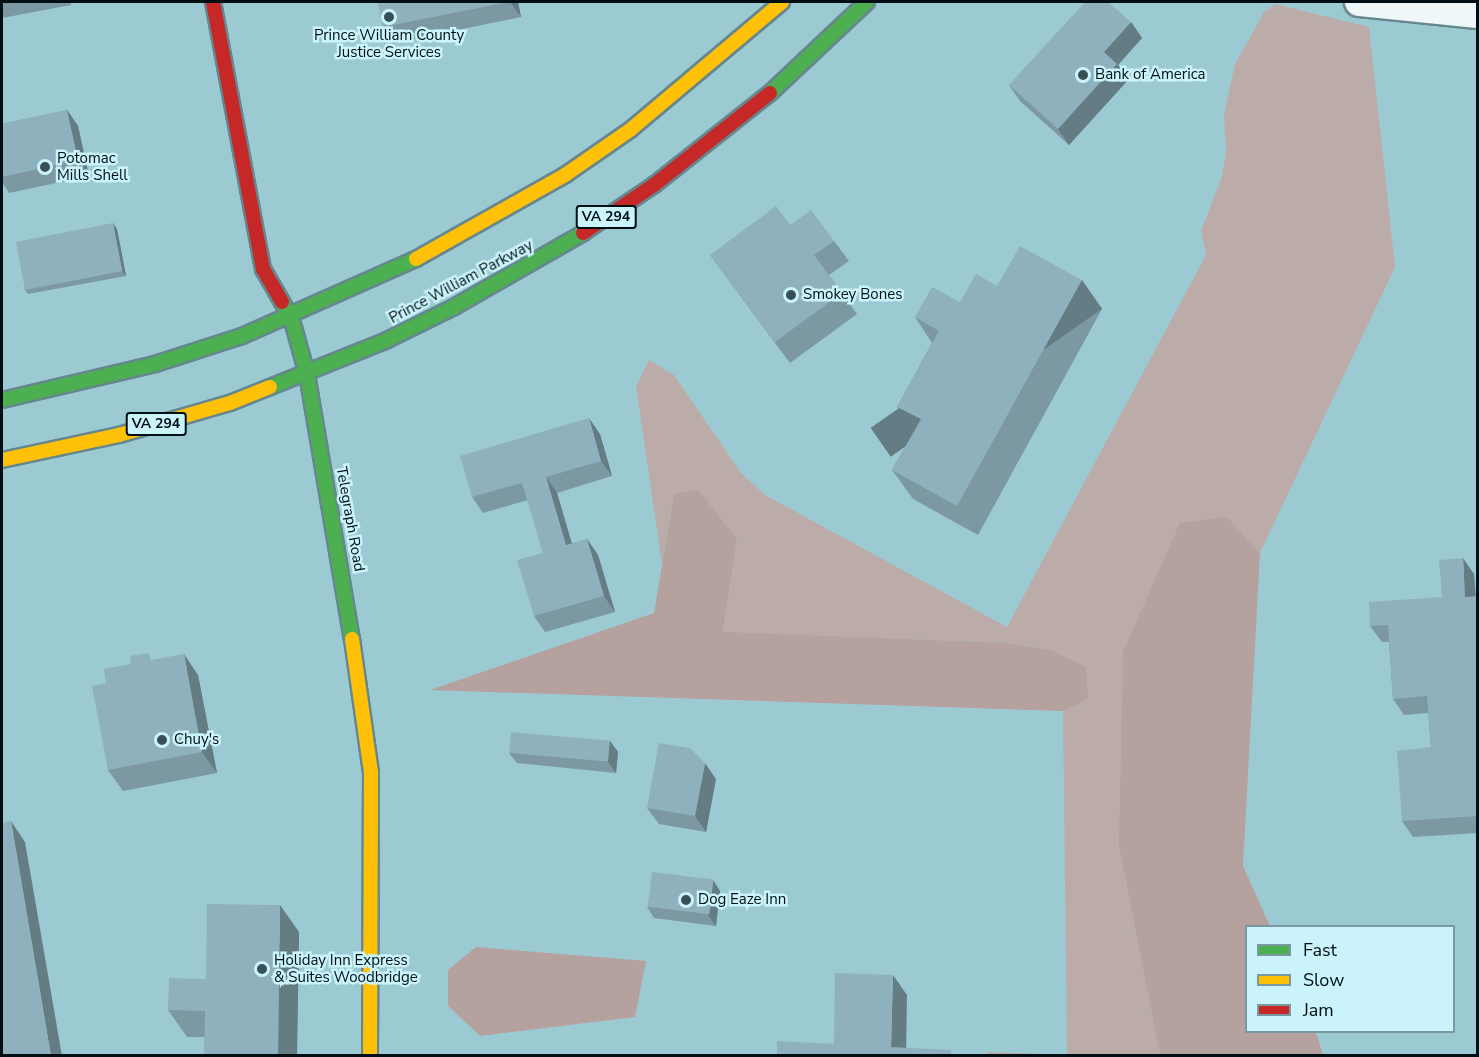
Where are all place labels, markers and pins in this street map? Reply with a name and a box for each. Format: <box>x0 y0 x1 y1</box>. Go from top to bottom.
marker: Prince William County Justice Services <box>382 10 396 24</box>
place label: Prince William County Justice Services <box>314 26 464 61</box>
place label: Bank of America <box>1095 66 1206 84</box>
marker: Bank of America <box>1076 68 1090 82</box>
place label: Potomac Mills Shell <box>57 149 128 184</box>
marker: Potomac Mills Shell <box>38 160 52 174</box>
place label: Smokey Bones <box>803 286 902 304</box>
marker: Smokey Bones <box>784 288 798 302</box>
place label: Chuy's <box>174 731 219 749</box>
marker: Chuy's <box>155 733 169 747</box>
place label: Dog Eaze Inn <box>698 891 786 909</box>
marker: Dog Eaze Inn <box>679 893 693 907</box>
place label: Holiday Inn Express & Suites Woodbridge <box>274 951 418 986</box>
marker: Holiday Inn Express & Suites Woodbridge <box>255 962 269 976</box>

